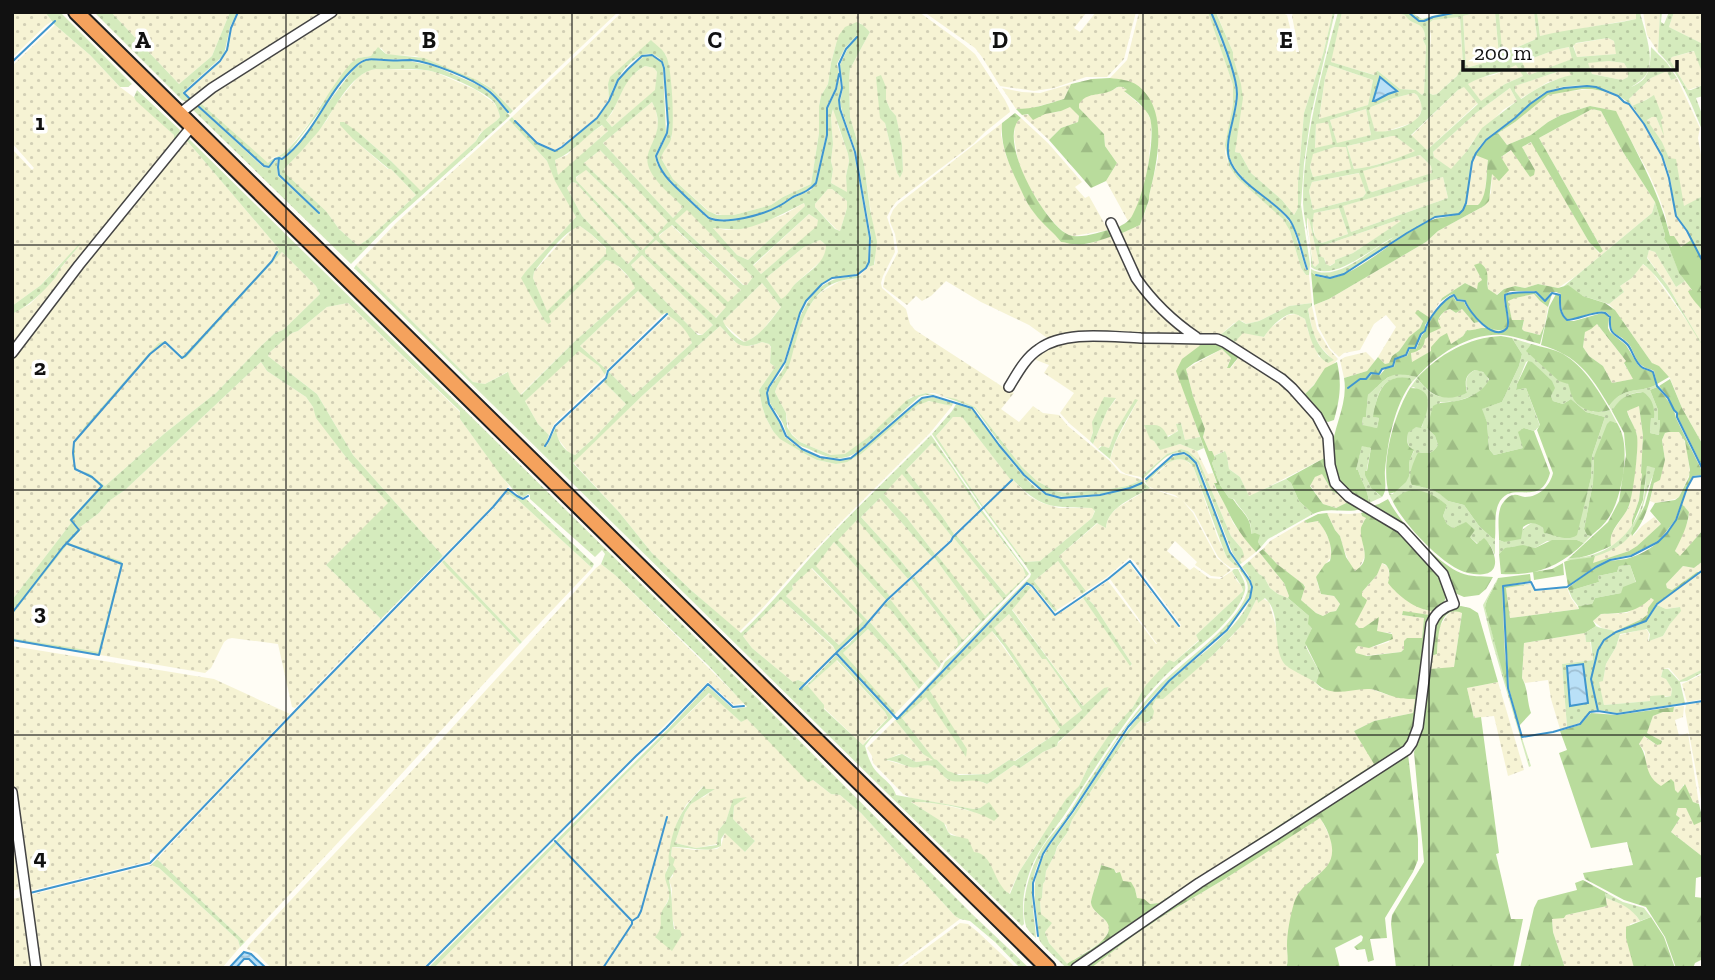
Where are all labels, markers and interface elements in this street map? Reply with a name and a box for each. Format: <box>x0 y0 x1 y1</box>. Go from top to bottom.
text: A <box>135 26 151 54</box>
text: B <box>422 26 436 54</box>
text: C <box>708 26 722 54</box>
text: D <box>992 26 1008 54</box>
text: E <box>1279 26 1293 54</box>
scale bar <box>1463 28 1676 72</box>
text: 200 m <box>1474 40 1532 65</box>
text: 1 <box>35 108 45 136</box>
text: 2 <box>34 353 46 381</box>
text: 3 <box>34 598 46 626</box>
text: 4 <box>33 843 47 871</box>

